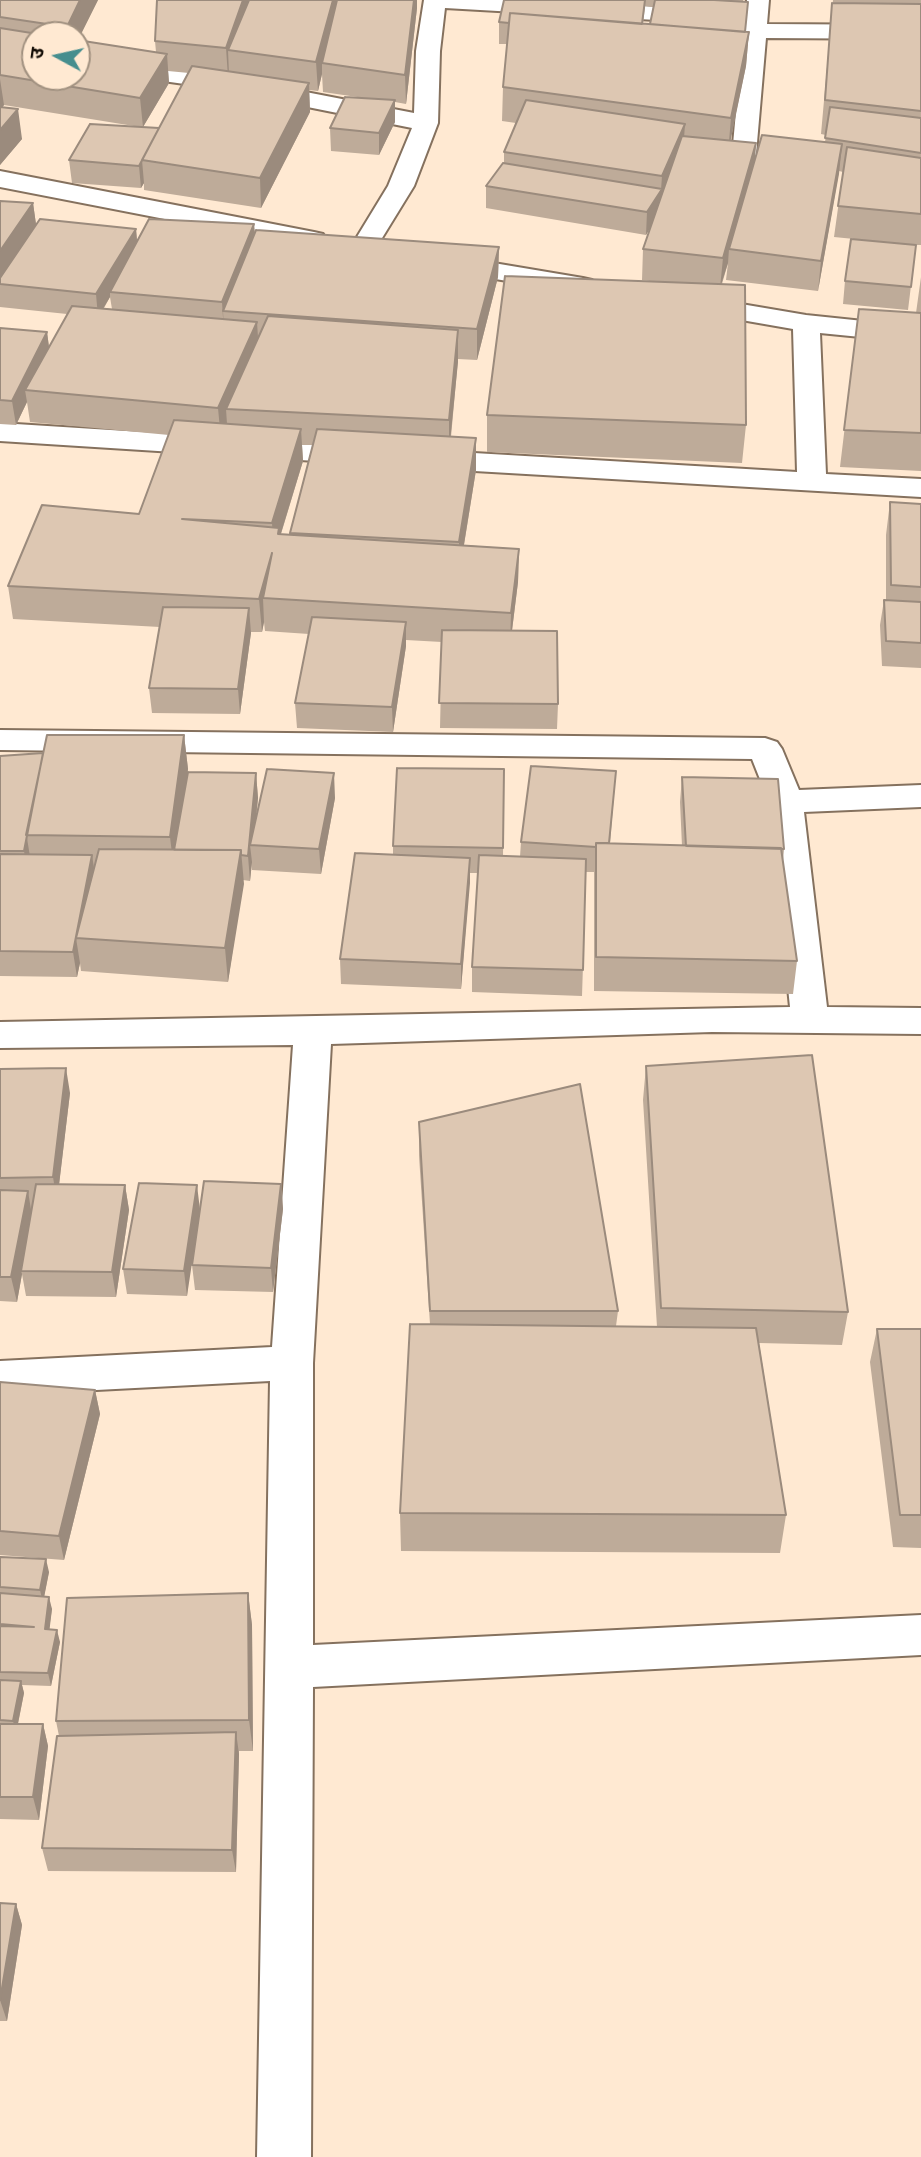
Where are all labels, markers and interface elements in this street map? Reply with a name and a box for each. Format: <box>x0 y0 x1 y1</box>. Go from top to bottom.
north arrow <box>21 21 91 91</box>
text: उ <box>25 46 49 60</box>

